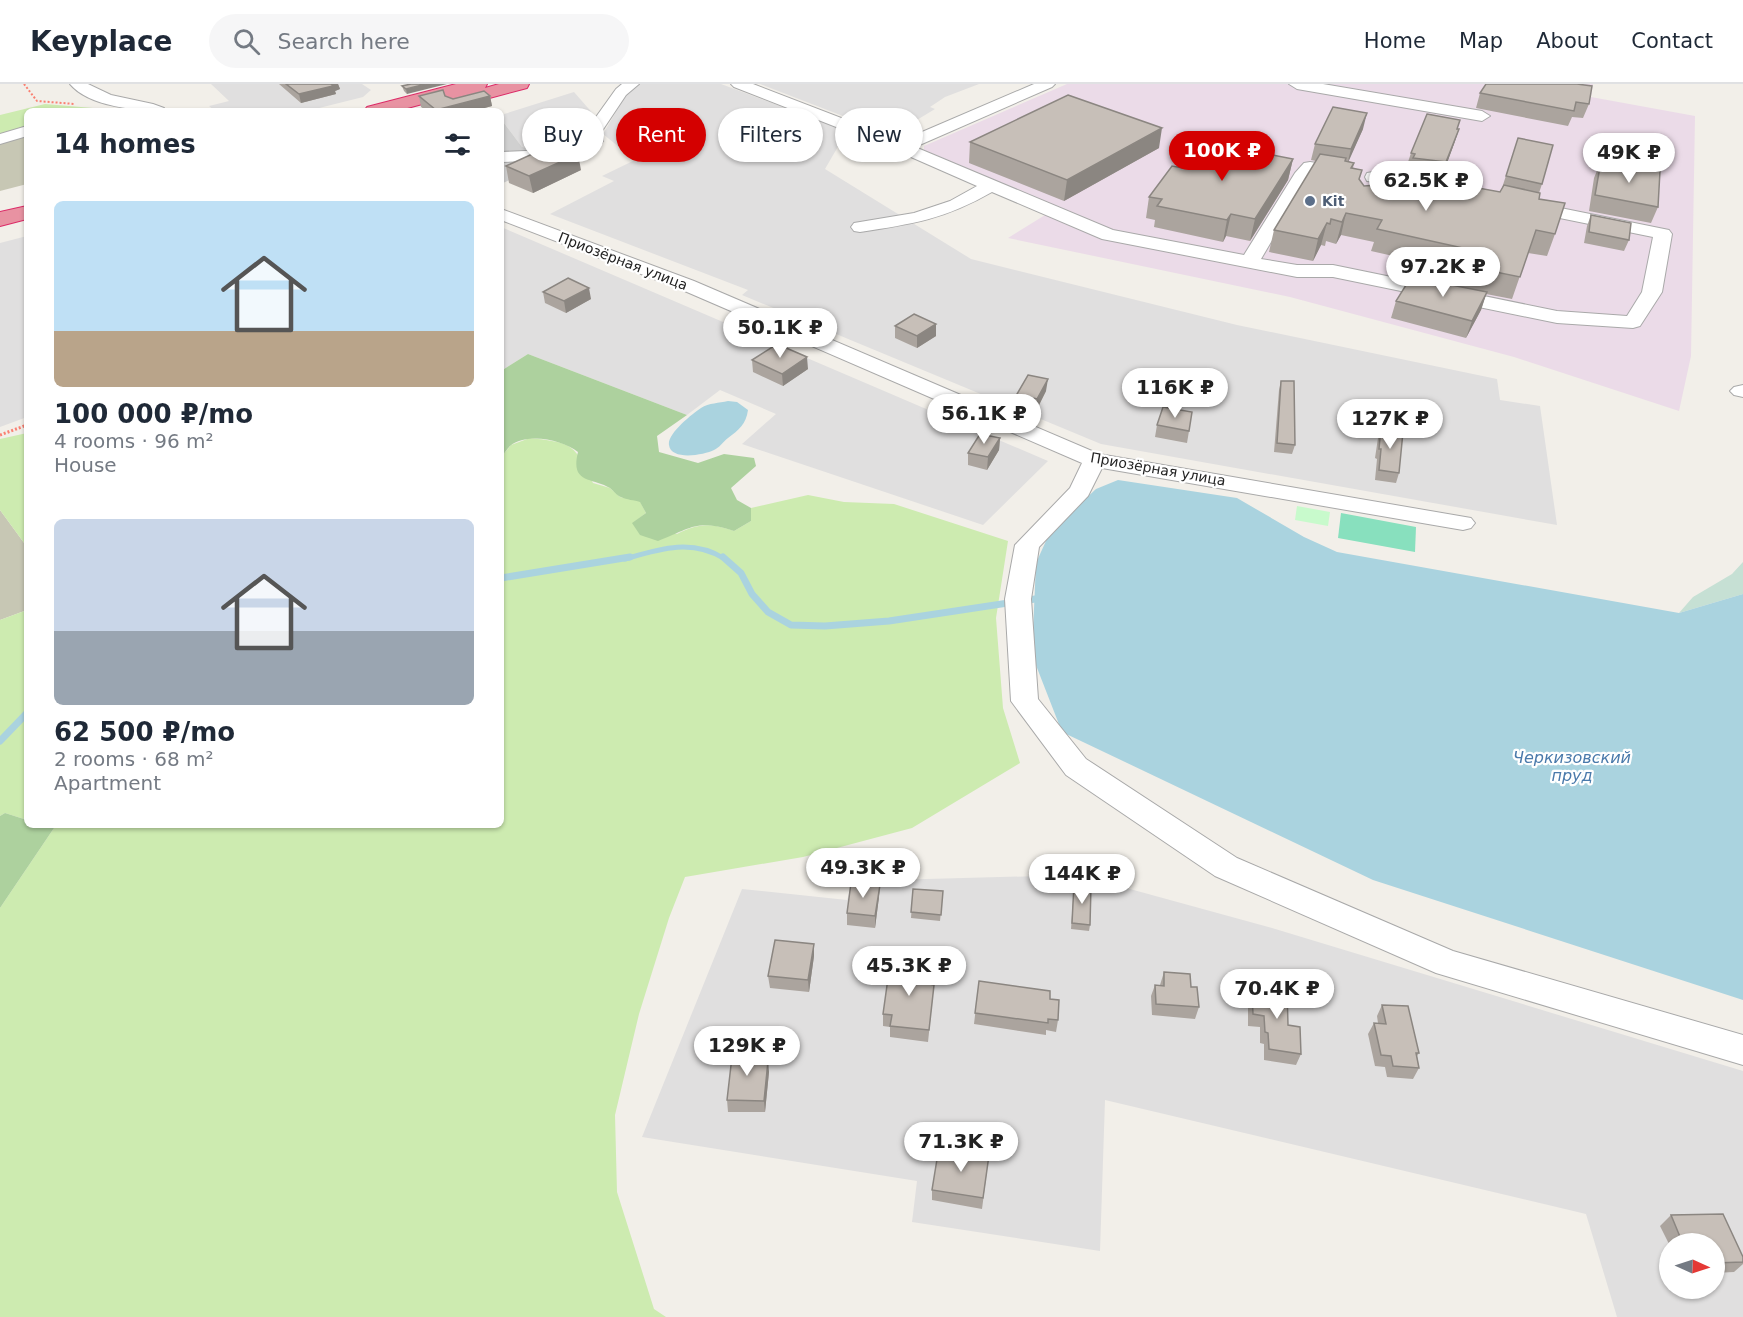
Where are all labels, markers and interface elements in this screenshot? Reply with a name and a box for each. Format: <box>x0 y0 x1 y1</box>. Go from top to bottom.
search box <box>209 14 629 68</box>
text: Keyplace <box>30 25 173 58</box>
icon: search <box>230 25 263 58</box>
text: Search here <box>278 29 410 54</box>
text: Home <box>1364 29 1426 53</box>
text: Map <box>1459 29 1503 53</box>
text: About <box>1536 29 1598 53</box>
text: Contact <box>1631 29 1713 53</box>
chip: Buy <box>522 108 604 162</box>
chip: Rent <box>616 108 706 162</box>
chip: Filters <box>718 108 823 162</box>
chip: New <box>835 108 923 162</box>
icon: filters <box>441 128 474 161</box>
text: 14 homes <box>54 129 196 159</box>
pin: 100K ₽ <box>1173 131 1271 182</box>
pin: 49K ₽ <box>1587 133 1671 184</box>
text: 100K ₽ <box>1183 138 1261 162</box>
text: 49K ₽ <box>1597 140 1661 164</box>
pin: 62.5K ₽ <box>1371 161 1481 212</box>
text: 62.5K ₽ <box>1383 168 1469 192</box>
place label: Kit <box>1322 193 1345 209</box>
marker: Kit <box>1303 194 1317 208</box>
street label: Приозёрная улица <box>556 229 690 293</box>
icon: home <box>210 240 318 348</box>
pin: 97.2K ₽ <box>1388 247 1498 298</box>
text: 97.2K ₽ <box>1400 254 1486 278</box>
pin: 50.1K ₽ <box>725 308 835 359</box>
text: 50.1K ₽ <box>737 315 823 339</box>
pin: 116K ₽ <box>1126 368 1224 419</box>
text: 116K ₽ <box>1136 375 1214 399</box>
pin: 56.1K ₽ <box>929 394 1039 445</box>
text: 100 000 ₽/mo <box>54 399 253 429</box>
pin: 127K ₽ <box>1341 399 1439 450</box>
text: 56.1K ₽ <box>941 401 1027 425</box>
text: 127K ₽ <box>1351 406 1429 430</box>
text: 4 rooms · 96 m² <box>54 429 214 453</box>
street label: Приозёрная улица <box>1089 449 1227 489</box>
text: House <box>54 453 117 477</box>
icon: home <box>210 558 318 666</box>
text: 62 500 ₽/mo <box>54 717 235 747</box>
text: 2 rooms · 68 m² <box>54 747 214 771</box>
water label: Черкизовский пруд <box>1513 748 1631 785</box>
text: Apartment <box>54 771 161 795</box>
pin: 49.3K ₽ <box>808 848 918 899</box>
pin: 144K ₽ <box>1033 854 1131 905</box>
text: 49.3K ₽ <box>820 855 906 879</box>
text: 144K ₽ <box>1043 861 1121 885</box>
pin: 45.3K ₽ <box>854 946 964 997</box>
text: 45.3K ₽ <box>866 953 952 977</box>
pin: 70.4K ₽ <box>1222 969 1332 1020</box>
text: 70.4K ₽ <box>1234 976 1320 1000</box>
pin: 129K ₽ <box>698 1026 796 1077</box>
text: 129K ₽ <box>708 1033 786 1057</box>
pin: 71.3K ₽ <box>906 1122 1016 1173</box>
text: 71.3K ₽ <box>918 1129 1004 1153</box>
north arrow <box>1659 1233 1725 1299</box>
map controls <box>1659 1233 1725 1299</box>

